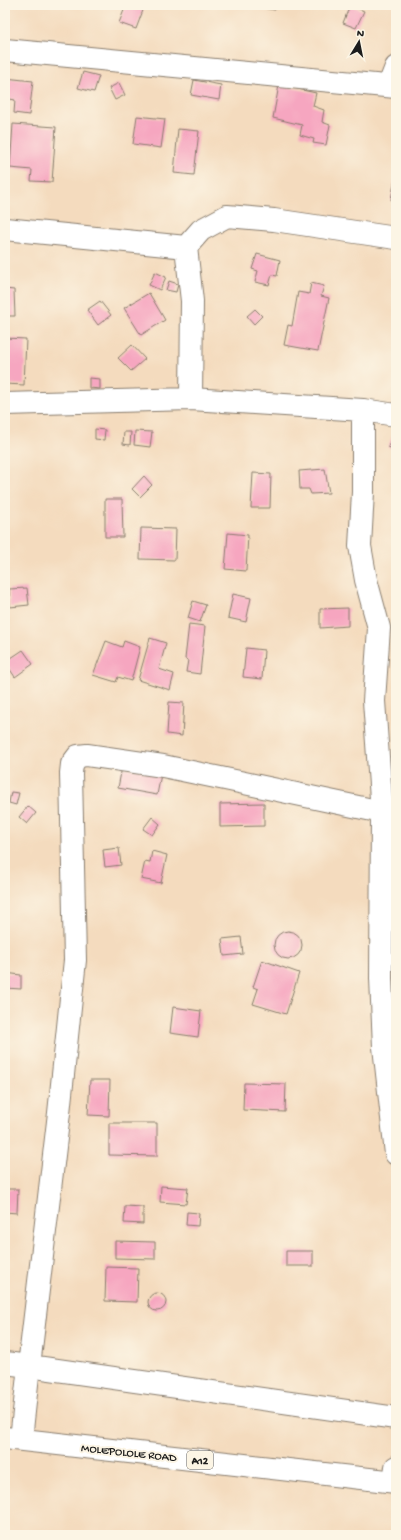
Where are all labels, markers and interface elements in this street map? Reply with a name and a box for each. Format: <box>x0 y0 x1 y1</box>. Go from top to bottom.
north arrow <box>339 22 379 62</box>
text: N <box>356 28 365 41</box>
street label: MOLEPOLOLE ROAD <box>80 1442 177 1466</box>
road number: A12 <box>187 1451 213 1469</box>

